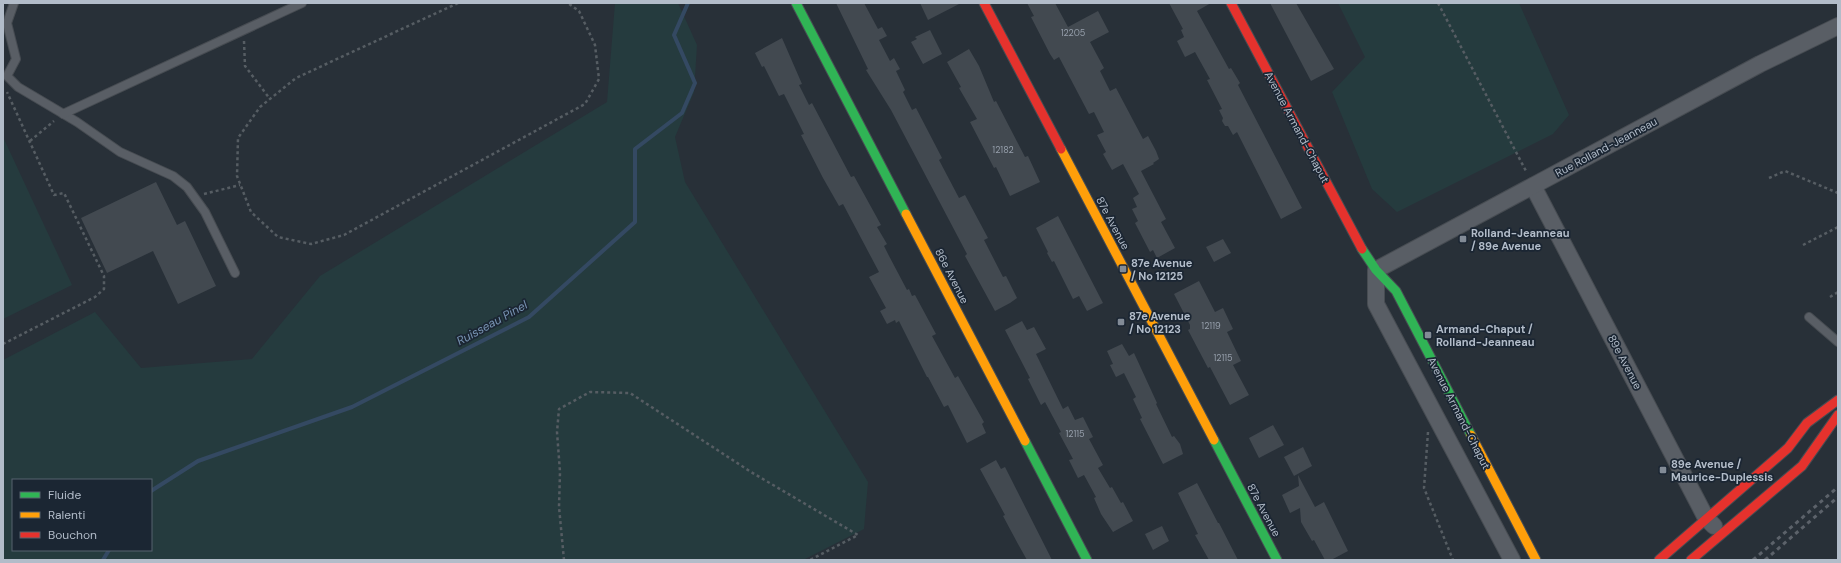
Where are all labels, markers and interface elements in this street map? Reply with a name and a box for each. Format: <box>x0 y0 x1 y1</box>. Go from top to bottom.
house number: 12205 <box>1061 27 1085 39</box>
street label: Avenue Armand-Chaput <box>1262 69 1332 185</box>
street label: Rue Rolland-Jeanneau <box>1553 114 1659 180</box>
house number: 12182 <box>992 144 1014 156</box>
street label: 87e Avenue <box>1093 194 1133 252</box>
place label: Rolland-Jeanneau / 89e Avenue <box>1471 226 1570 253</box>
marker: Rolland-Jeanneau / 89e Avenue <box>1458 234 1468 244</box>
street label: 86e Avenue <box>932 246 972 306</box>
place label: 87e Avenue / No 12125 <box>1131 256 1193 283</box>
marker: 87e Avenue / No 12125 <box>1118 264 1128 274</box>
water label: Ruisseau Pinel <box>454 297 531 349</box>
place label: 87e Avenue / No 12123 <box>1129 309 1191 336</box>
marker: 87e Avenue / No 12123 <box>1116 317 1126 327</box>
house number: 12119 <box>1201 320 1221 332</box>
place label: Armand-Chaput / Rolland-Jeanneau <box>1436 322 1535 349</box>
marker: Armand-Chaput / Rolland-Jeanneau <box>1423 330 1433 340</box>
street label: 89e Avenue <box>1605 332 1645 392</box>
house number: 12115 <box>1213 352 1233 364</box>
street label: Avenue Armand-Chaput <box>1425 354 1493 472</box>
house number: 12115 <box>1065 428 1085 440</box>
place label: 89e Avenue / Maurice-Duplessis <box>1671 457 1773 484</box>
marker: 89e Avenue / Maurice-Duplessis <box>1658 465 1668 475</box>
legend <box>12 479 152 551</box>
street label: 87e Avenue <box>1244 481 1284 539</box>
text: Fluide <box>48 487 81 503</box>
text: Ralenti <box>48 507 86 523</box>
text: Bouchon <box>48 527 97 543</box>

